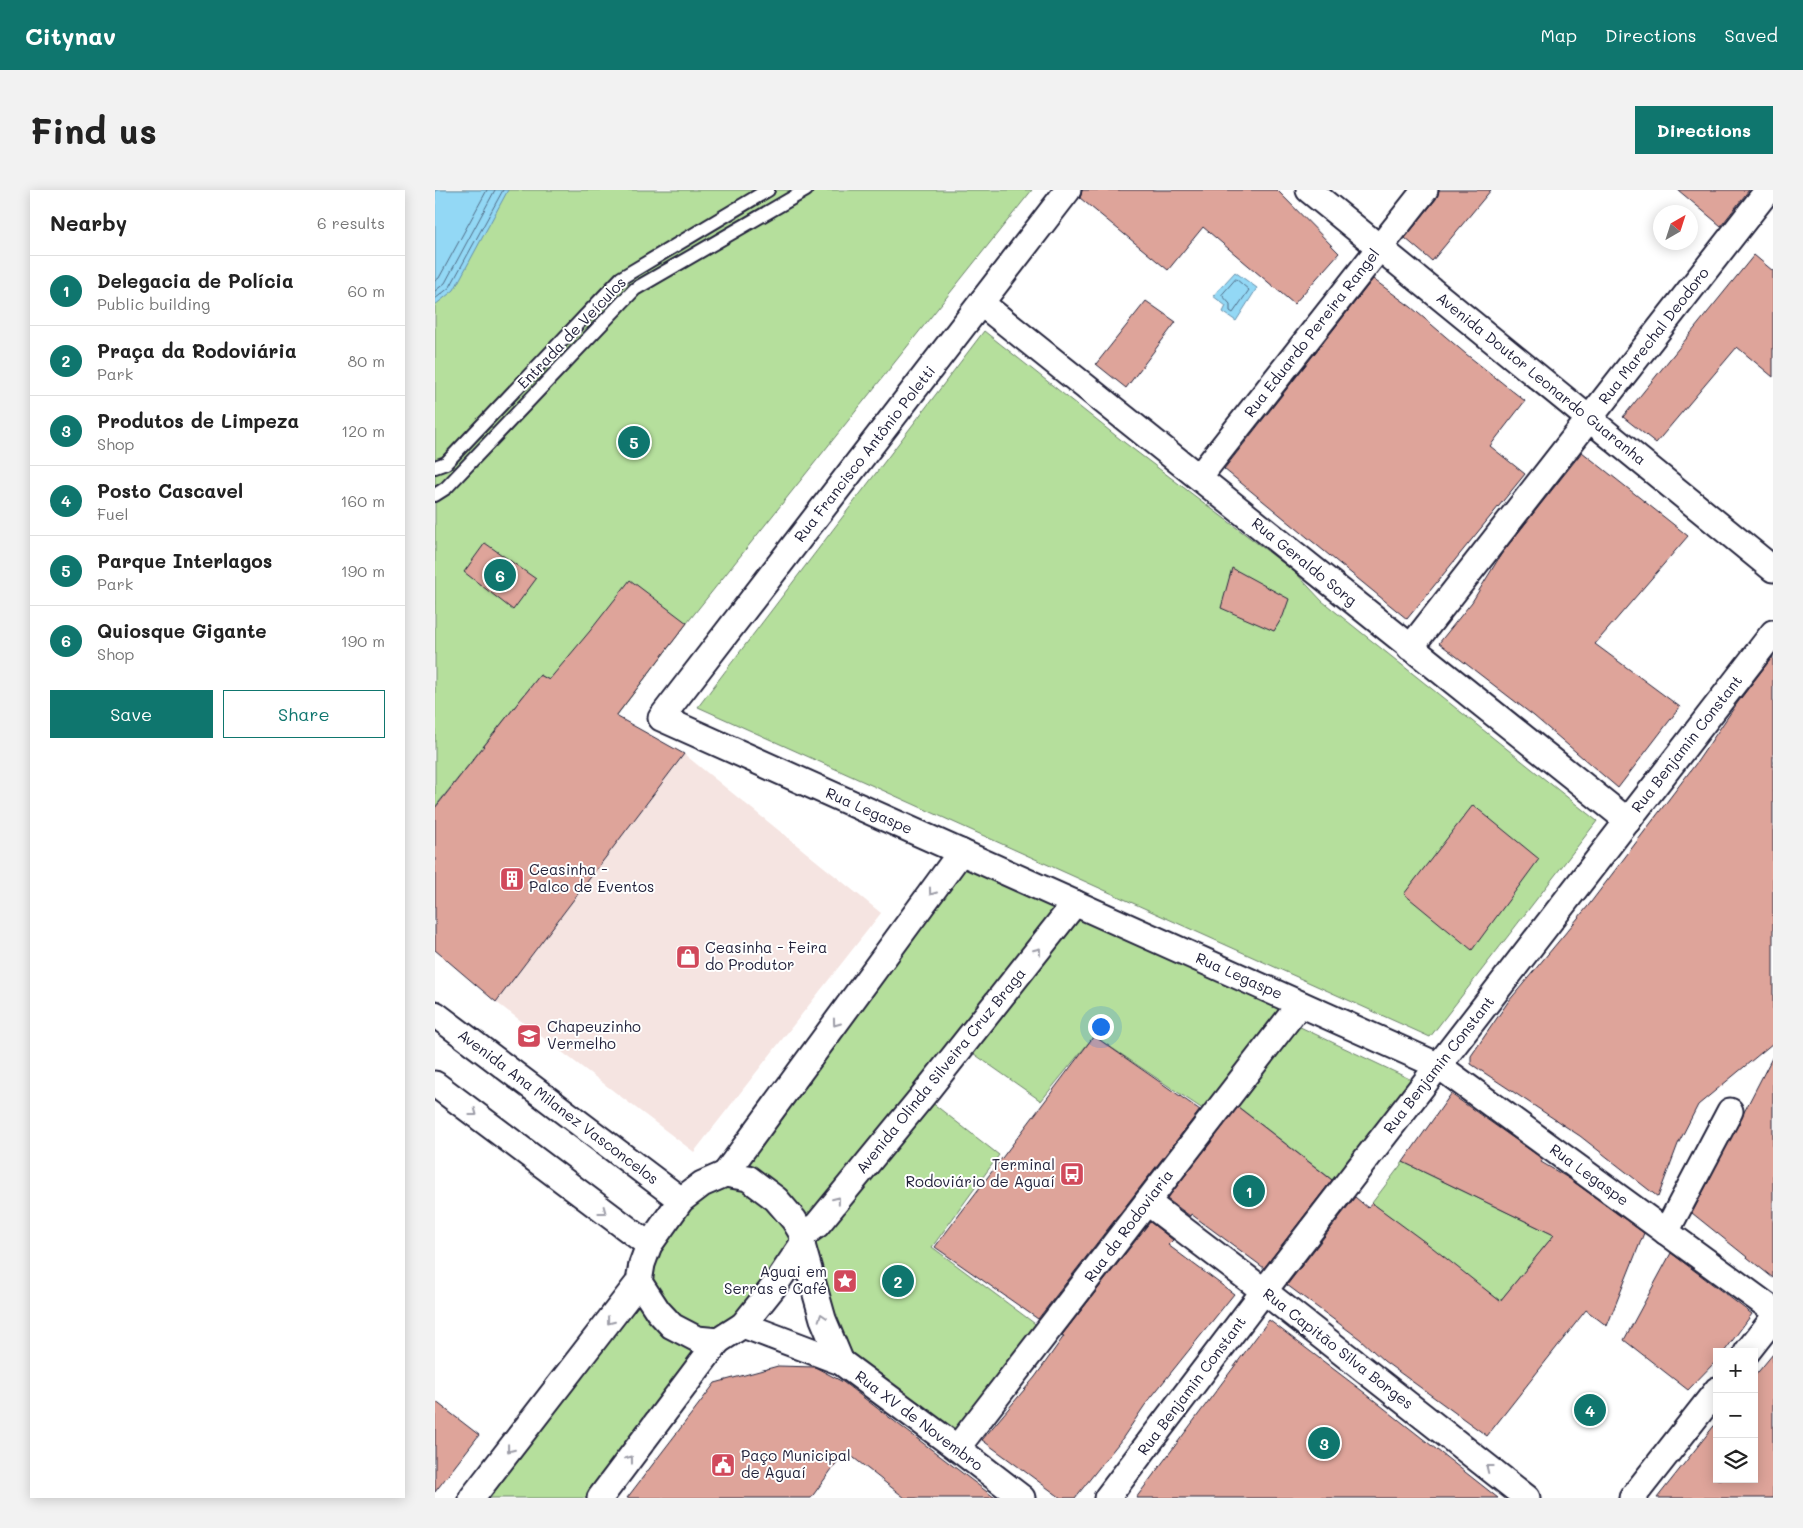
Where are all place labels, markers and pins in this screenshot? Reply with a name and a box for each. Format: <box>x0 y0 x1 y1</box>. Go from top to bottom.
pin: 5 <box>618 423 650 461</box>
pin: 6 <box>484 556 516 594</box>
place label: Ceasinha - Palco de Eventos <box>529 859 654 896</box>
building icon: Ceasinha - Palco de Eventos <box>499 866 525 892</box>
place label: Ceasinha - Feira do Produtor <box>705 937 827 974</box>
shop icon: Ceasinha - Feira do Produtor <box>675 944 701 970</box>
place label: Chapeuzinho Vermelho <box>547 1016 641 1053</box>
school or university icon: Chapeuzinho Vermelho <box>516 1023 542 1049</box>
place label: Terminal Rodoviário de Aguaí <box>905 1154 1055 1191</box>
bus stop icon: Terminal Rodoviário de Aguaí <box>1059 1161 1085 1187</box>
pin: 1 <box>1233 1172 1265 1210</box>
place label: Aguai em Serras e Café <box>724 1261 827 1298</box>
pin: 2 <box>882 1262 914 1300</box>
place icon: Aguai em Serras e Café <box>832 1268 858 1294</box>
pin: 4 <box>1574 1391 1606 1429</box>
pin: 3 <box>1308 1424 1340 1462</box>
place label: Paço Municipal de Aguaí <box>741 1445 851 1482</box>
public building icon: Paço Municipal de Aguaí <box>710 1452 736 1478</box>

